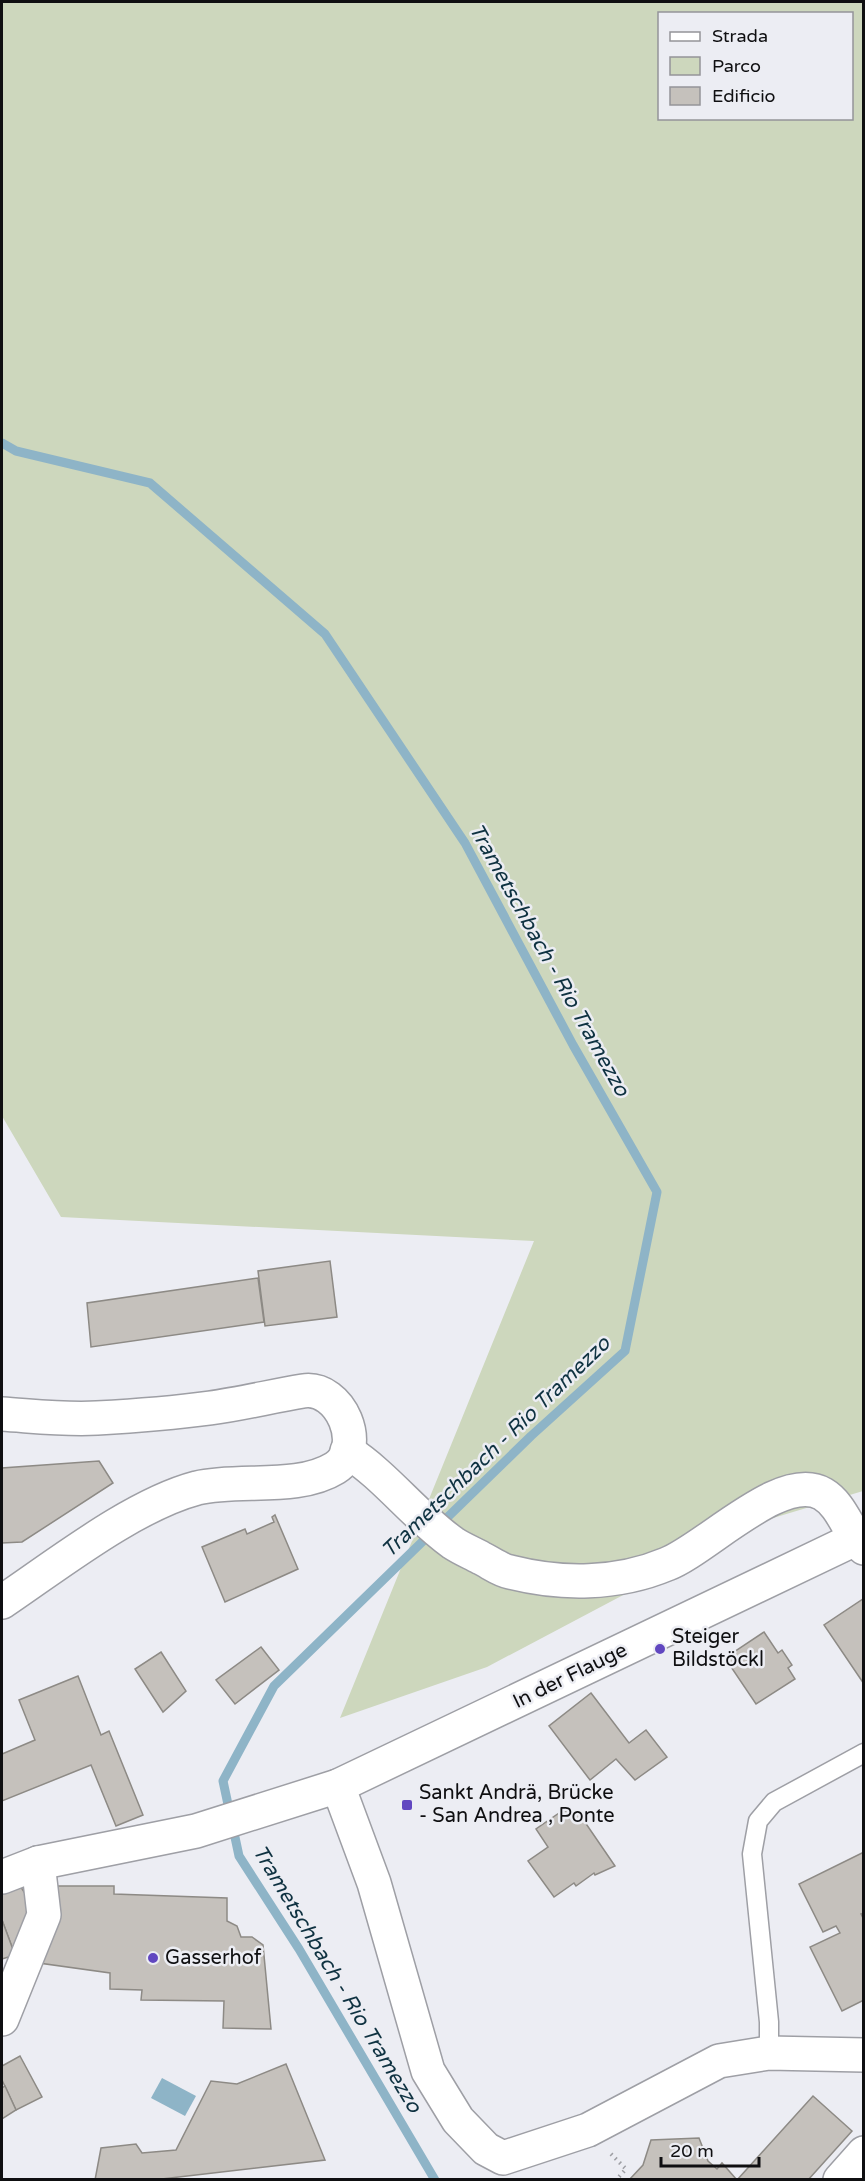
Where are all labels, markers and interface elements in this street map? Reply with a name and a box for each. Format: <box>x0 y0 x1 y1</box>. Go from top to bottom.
legend <box>658 12 853 120</box>
text: Strada <box>712 25 768 47</box>
text: Parco <box>712 55 761 77</box>
text: Edificio <box>712 85 776 107</box>
water label: Trametschbach - Rio Tramezzo <box>463 819 635 1102</box>
water label: Trametschbach - Rio Tramezzo <box>377 1330 616 1563</box>
place label: Steiger Bildstöckl <box>672 1625 764 1672</box>
street label: In der Flauge <box>509 1638 631 1714</box>
marker: Steiger Bildstöckl <box>653 1642 667 1656</box>
place label: Sankt Andrä, Brücke - San Andrea , Ponte <box>419 1781 615 1828</box>
marker: Sankt Andrä, Brücke - San Andrea , Ponte <box>400 1798 414 1812</box>
water label: Trametschbach - Rio Tramezzo <box>247 1841 428 2118</box>
place label: Gasserhof <box>165 1946 262 1970</box>
marker: Gasserhof <box>146 1951 160 1965</box>
scale bar <box>661 2130 758 2168</box>
text: 20 m <box>670 2140 714 2162</box>

